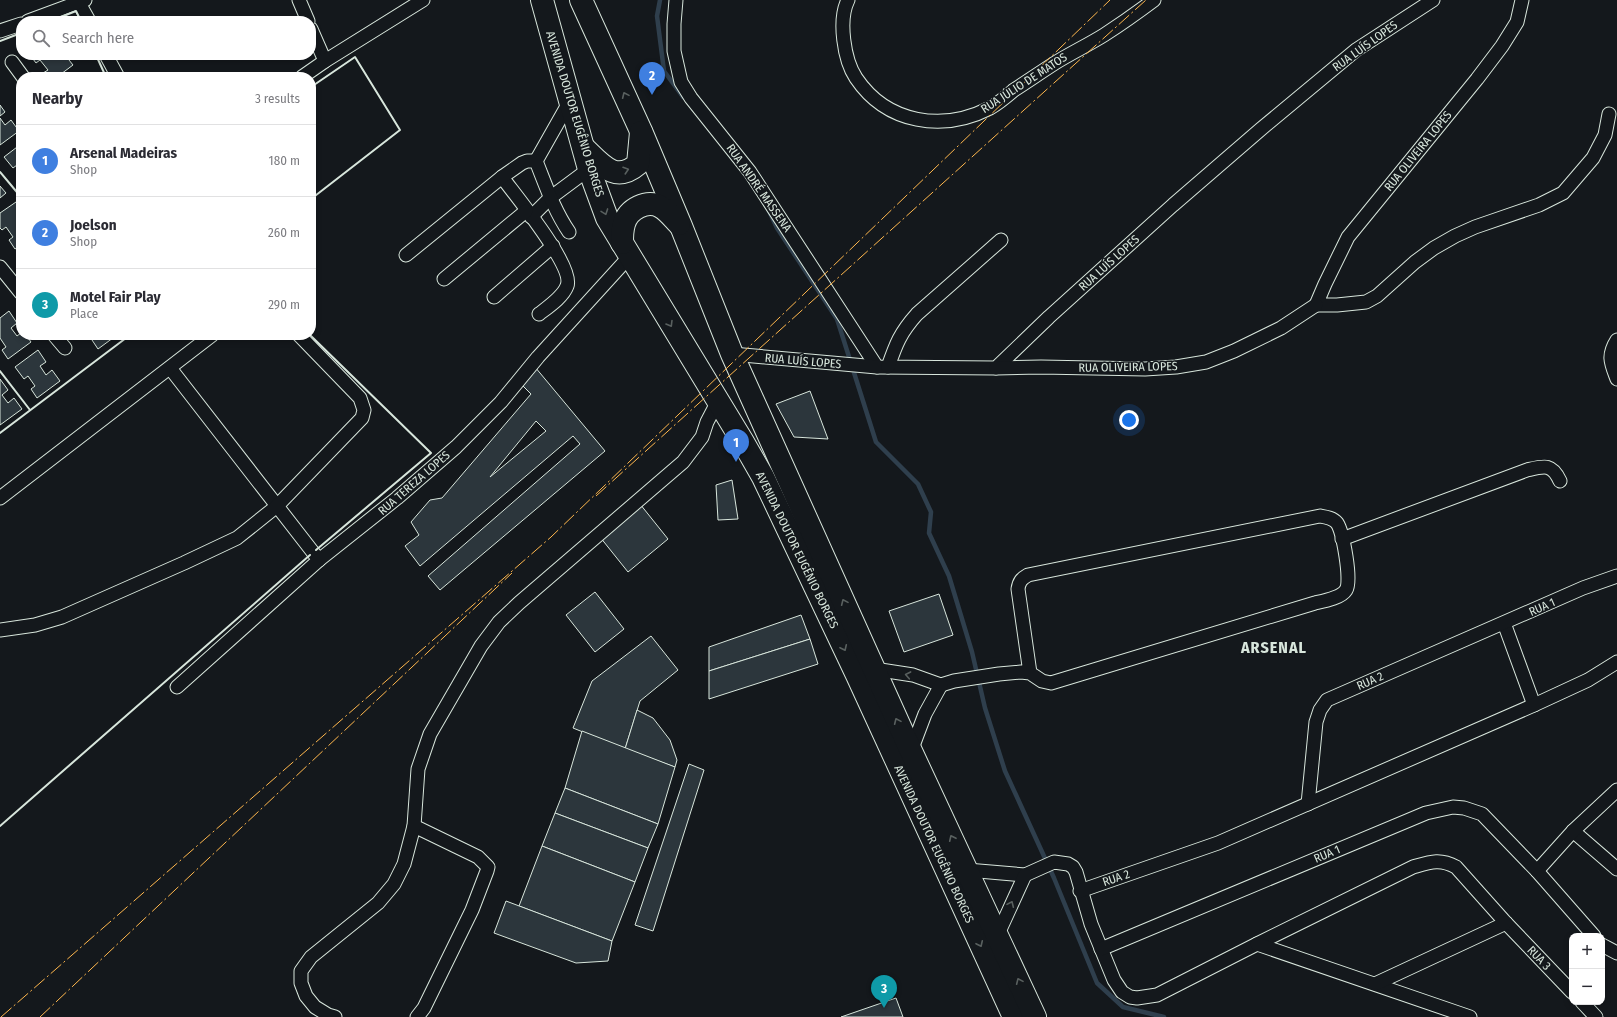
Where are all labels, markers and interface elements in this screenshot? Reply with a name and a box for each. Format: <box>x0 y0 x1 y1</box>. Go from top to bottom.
search box <box>16 16 316 60</box>
street label: RUA LUÍS LOPES <box>1329 17 1400 74</box>
icon: search <box>30 27 52 49</box>
text: Search here <box>62 29 134 47</box>
street label: AVENIDA DOUTOR EUGÊNIO BORGES <box>543 29 608 199</box>
street label: RUA JÚLIO DE MATOS <box>978 49 1070 116</box>
pin: 2 <box>639 62 665 95</box>
text: Nearby <box>32 88 83 109</box>
text: 3 results <box>255 91 300 106</box>
one-way arrow <box>622 92 630 99</box>
street label: RUA OLIVEIRA LOPES <box>1381 108 1455 194</box>
street label: RUA ANDRÉ MASSENA <box>723 141 796 235</box>
text: Arsenal Madeiras <box>70 144 177 162</box>
text: 1 <box>42 153 48 168</box>
text: 180 m <box>269 153 300 168</box>
text: Shop <box>70 162 97 177</box>
one-way arrow <box>623 167 630 175</box>
one-way arrow <box>600 208 608 215</box>
text: Joelson <box>70 216 117 234</box>
text: 2 <box>42 225 48 240</box>
text: 260 m <box>268 225 300 240</box>
street label: RUA LUÍS LOPES <box>1075 231 1142 294</box>
text: Shop <box>70 234 97 249</box>
text: Motel Fair Play <box>70 288 161 306</box>
text: 3 <box>42 297 48 312</box>
text: 290 m <box>268 297 300 312</box>
text: Place <box>70 306 98 321</box>
one-way arrow <box>666 320 673 327</box>
street label: RUA LUÍS LOPES <box>764 350 842 371</box>
street label: RUA OLIVEIRA LOPES <box>1078 359 1178 375</box>
your location <box>1119 410 1139 430</box>
pin: 1 <box>723 429 749 462</box>
street label: RUA TEREZA LOPES <box>375 448 453 518</box>
street label: AVENIDA DOUTOR EUGÊNIO BORGES <box>753 469 842 631</box>
street label: RUA 1 <box>1527 595 1557 619</box>
one-way arrow <box>841 599 849 607</box>
district label: ARSENAL <box>1240 638 1307 657</box>
one-way arrow <box>839 643 847 651</box>
street label: RUA 2 <box>1354 669 1386 693</box>
one-way arrow <box>905 671 911 679</box>
one-way arrow <box>894 717 902 725</box>
street label: AVENIDA DOUTOR EUGÊNIO BORGES <box>891 762 978 925</box>
one-way arrow <box>949 835 957 843</box>
street label: RUA 1 <box>1312 842 1342 866</box>
street label: RUA 2 <box>1101 867 1131 889</box>
one-way arrow <box>1006 901 1014 909</box>
map controls <box>1569 933 1605 1005</box>
button: + <box>1569 933 1605 969</box>
one-way arrow <box>975 939 983 947</box>
street label: RUA 3 <box>1524 943 1554 973</box>
button: − <box>1569 969 1605 1005</box>
pin: 3 <box>871 975 897 1008</box>
one-way arrow <box>1016 978 1024 986</box>

